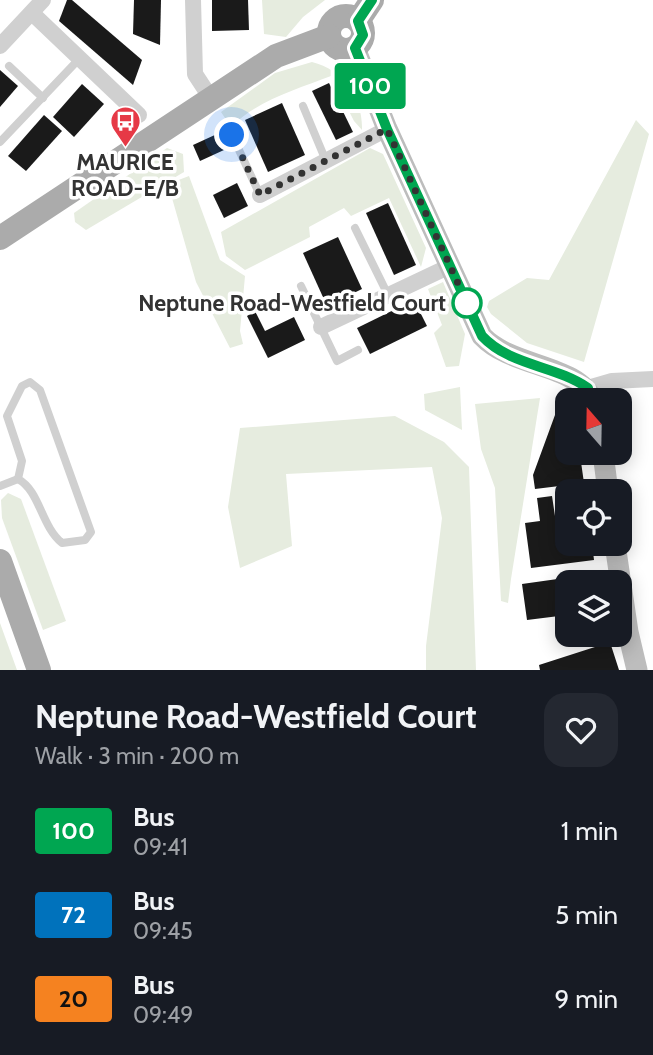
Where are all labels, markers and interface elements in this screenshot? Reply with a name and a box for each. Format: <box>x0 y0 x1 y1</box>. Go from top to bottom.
line badge: 100 <box>330 63 410 109</box>
text: 100 <box>349 71 391 100</box>
bus stop icon: MAURICE ROAD-E/B <box>108 104 142 148</box>
your location <box>214 117 249 152</box>
place label: MAURICE ROAD-E/B <box>71 148 179 202</box>
marker: Neptune Road-Westfield Court <box>452 288 482 318</box>
place label: Neptune Road-Westfield Court <box>138 289 446 317</box>
north arrow <box>555 388 632 466</box>
map controls <box>555 388 632 647</box>
button: locate <box>555 479 632 556</box>
button: layers <box>555 570 632 647</box>
button: heart <box>544 693 618 767</box>
text: Neptune Road-Westfield Court <box>35 696 477 736</box>
text: Walk · 3 min · 200 m <box>35 742 239 770</box>
text: Bus <box>133 801 174 833</box>
text: 1 min <box>561 815 618 847</box>
text: 100 <box>52 816 95 845</box>
text: 09:41 <box>133 833 188 861</box>
text: Bus <box>133 885 174 917</box>
text: 5 min <box>555 899 618 931</box>
text: 72 <box>61 900 86 929</box>
text: 09:45 <box>133 917 193 945</box>
text: Bus <box>133 969 174 1001</box>
text: 9 min <box>555 983 618 1015</box>
text: 20 <box>59 984 88 1013</box>
text: 09:49 <box>133 1001 193 1029</box>

